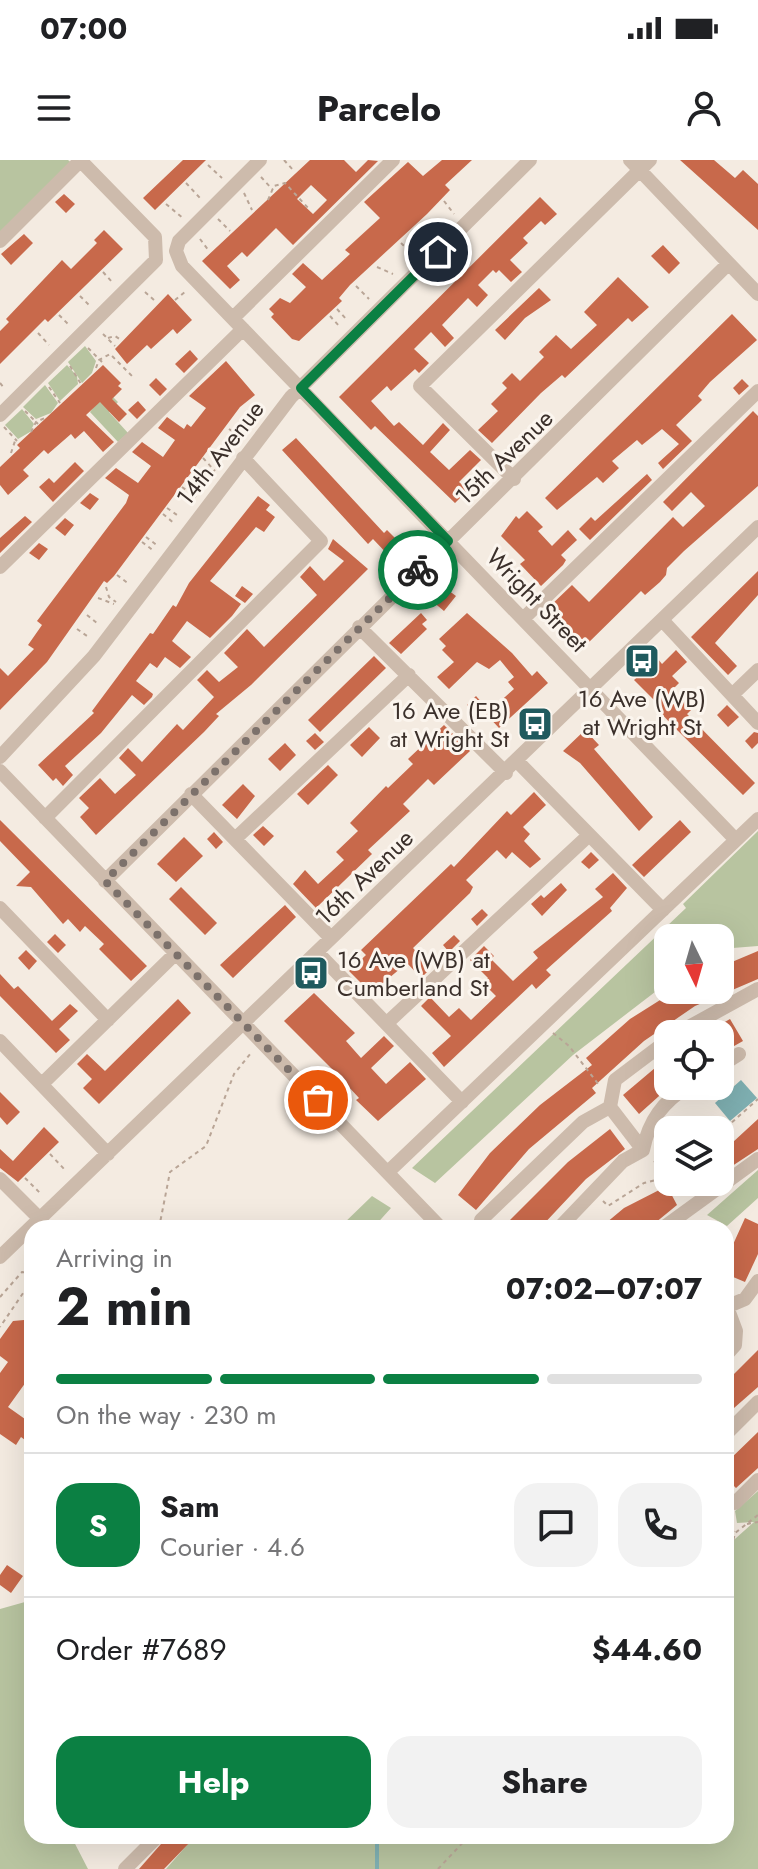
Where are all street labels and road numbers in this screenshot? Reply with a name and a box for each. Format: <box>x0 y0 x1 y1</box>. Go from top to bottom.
street label: 14th Avenue <box>168 393 272 513</box>
street label: 15th Avenue <box>447 401 561 513</box>
street label: Wright Street <box>478 540 596 660</box>
street label: 16th Avenue <box>307 821 421 933</box>

